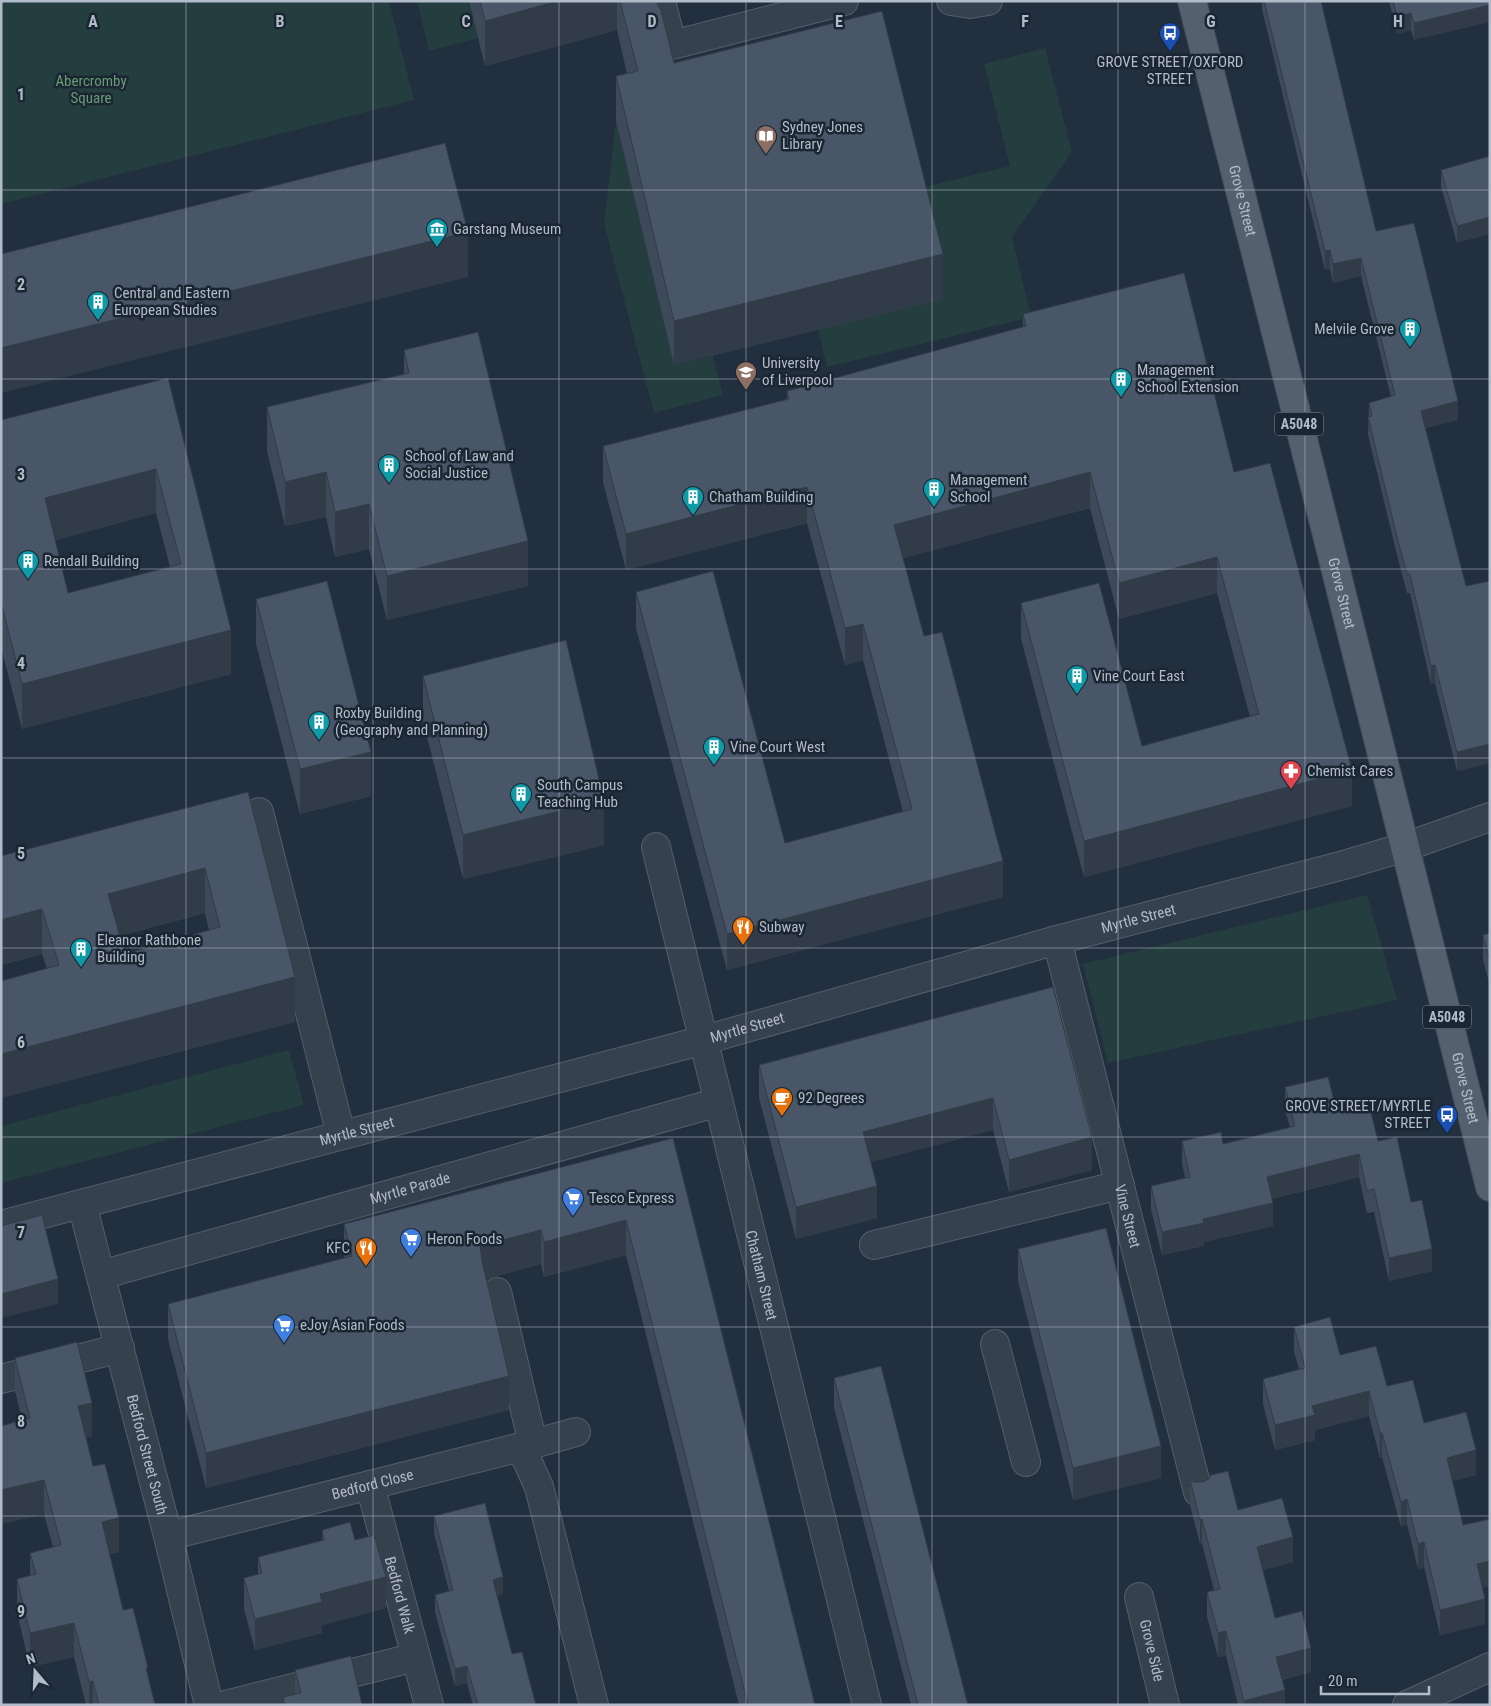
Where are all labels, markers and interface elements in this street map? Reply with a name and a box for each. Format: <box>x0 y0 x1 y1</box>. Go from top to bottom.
text: A <box>88 12 98 31</box>
text: B <box>276 12 285 31</box>
text: C <box>461 12 471 31</box>
text: D <box>647 12 657 31</box>
text: E <box>835 12 843 31</box>
text: F <box>1021 12 1029 31</box>
text: G <box>1206 12 1216 31</box>
text: H <box>1393 12 1403 31</box>
bus stop icon: GROVE STREET/OXFORD STREET <box>1158 21 1182 52</box>
place label: GROVE STREET/OXFORD STREET <box>1097 53 1243 88</box>
park label: Abercromby Square <box>55 72 127 107</box>
text: 1 <box>17 85 25 104</box>
place label: Sydney Jones Library <box>782 118 863 153</box>
library icon: Sydney Jones Library <box>754 124 778 155</box>
street label: Grove Street <box>1225 163 1260 238</box>
museum icon: Garstang Museum <box>425 217 449 248</box>
place label: Garstang Museum <box>453 220 561 238</box>
text: 2 <box>17 275 25 294</box>
place label: Central and Eastern European Studies <box>114 284 230 319</box>
building icon: Central and Eastern European Studies <box>86 290 110 321</box>
building icon: Melvile Grove <box>1398 317 1422 348</box>
place label: Melvile Grove <box>1314 320 1394 338</box>
place label: University of Liverpool <box>762 354 832 389</box>
school or university icon: University of Liverpool <box>734 360 758 391</box>
place label: Management School Extension <box>1137 361 1239 396</box>
building icon: Management School Extension <box>1109 367 1133 398</box>
road number: A5048 <box>1275 412 1323 436</box>
place label: School of Law and Social Justice <box>405 447 514 482</box>
building icon: School of Law and Social Justice <box>377 453 401 484</box>
text: 3 <box>17 465 25 484</box>
place label: Management School <box>950 471 1027 506</box>
building icon: Management School <box>922 477 946 508</box>
building icon: Chatham Building <box>681 485 705 516</box>
place label: Chatham Building <box>709 488 813 506</box>
building icon: Rendall Building <box>16 549 40 580</box>
place label: Rendall Building <box>44 552 139 570</box>
street label: Grove Street <box>1324 556 1359 631</box>
text: 4 <box>17 654 25 673</box>
building icon: Vine Court East <box>1065 664 1089 695</box>
place label: Vine Court East <box>1093 667 1185 685</box>
place label: Roxby Building (Geography and Planning) <box>335 704 488 739</box>
building icon: Roxby Building (Geography and Planning) <box>307 710 331 741</box>
building icon: Vine Court West <box>702 735 726 766</box>
place label: Vine Court West <box>730 738 825 756</box>
pharmacy icon: Chemist Cares <box>1279 759 1303 790</box>
place label: Chemist Cares <box>1307 762 1393 780</box>
place label: South Campus Teaching Hub <box>537 776 623 811</box>
building icon: South Campus Teaching Hub <box>509 782 533 813</box>
text: 5 <box>17 844 25 863</box>
street label: Myrtle Street <box>1099 900 1178 937</box>
restaurant icon: Subway <box>731 915 755 946</box>
place label: Subway <box>759 918 805 936</box>
place label: Eleanor Rathbone Building <box>97 931 201 966</box>
building icon: Eleanor Rathbone Building <box>69 937 93 968</box>
road number: A5048 <box>1423 1006 1471 1028</box>
street label: Myrtle Street <box>708 1009 786 1047</box>
text: 6 <box>17 1033 25 1052</box>
street label: Grove Street <box>1448 1051 1483 1126</box>
cafe icon: 92 Degrees <box>770 1086 794 1117</box>
place label: 92 Degrees <box>798 1089 865 1107</box>
place label: GROVE STREET/MYRTLE STREET <box>1285 1097 1431 1132</box>
bus stop icon: GROVE STREET/MYRTLE STREET <box>1435 1103 1459 1134</box>
street label: Myrtle Street <box>318 1113 396 1150</box>
street label: Myrtle Parade <box>368 1169 452 1208</box>
street label: Vine Street <box>1111 1183 1144 1250</box>
supermarket icon: Tesco Express <box>561 1186 585 1217</box>
place label: Tesco Express <box>589 1189 675 1207</box>
text: 7 <box>17 1223 25 1242</box>
supermarket icon: Heron Foods <box>399 1227 423 1258</box>
street label: Chatham Street <box>742 1229 781 1322</box>
place label: Heron Foods <box>427 1230 503 1248</box>
restaurant icon: KFC <box>354 1236 378 1267</box>
place label: KFC <box>326 1239 350 1257</box>
supermarket icon: eJoy Asian Foods <box>272 1313 296 1344</box>
place label: eJoy Asian Foods <box>300 1316 405 1334</box>
street label: Bedford Street South <box>123 1393 171 1517</box>
text: 8 <box>17 1412 25 1431</box>
street label: Bedford Close <box>330 1465 415 1503</box>
street label: Bedford Walk <box>381 1555 419 1636</box>
text: 9 <box>17 1602 25 1621</box>
street label: Grove Side <box>1136 1618 1168 1683</box>
north arrow <box>10 1646 60 1696</box>
text: N <box>24 1650 37 1668</box>
scale bar <box>1321 1664 1428 1696</box>
text: 20 m <box>1328 1672 1358 1690</box>

